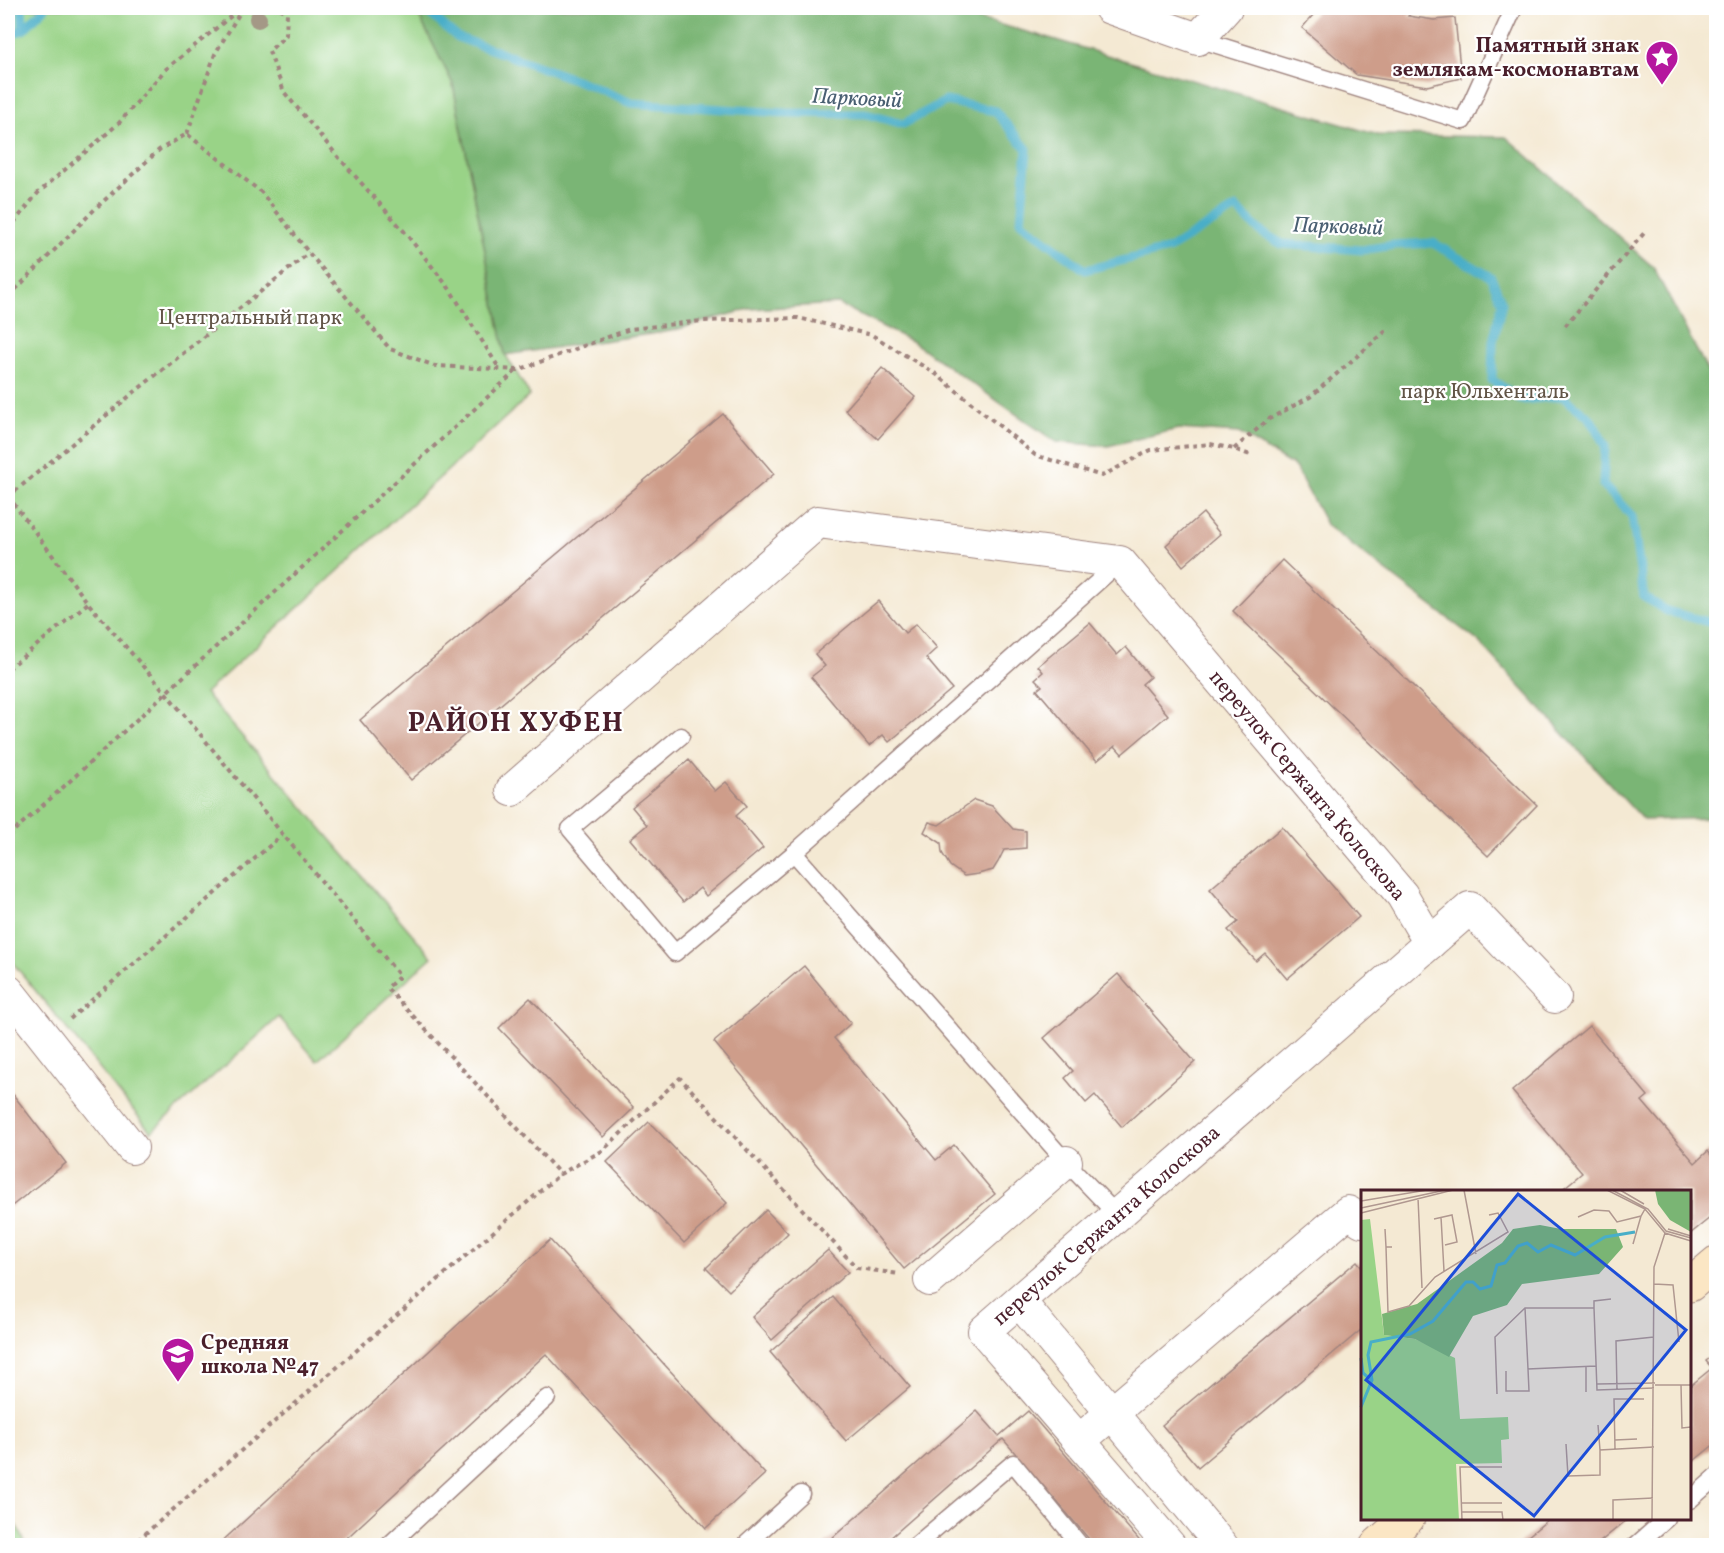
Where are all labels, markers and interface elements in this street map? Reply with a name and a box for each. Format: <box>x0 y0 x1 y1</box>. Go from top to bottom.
place label: Памятный знак землякам-космонавтам <box>1392 32 1639 85</box>
place icon: Памятный знак землякам-космонавтам <box>1644 39 1680 86</box>
water label: Парковый <box>811 82 903 117</box>
water label: Парковый <box>1292 210 1384 245</box>
park label: Центральный парк <box>158 304 342 333</box>
park label: парк Юльхенталь <box>1401 378 1569 407</box>
street label: переулок Сержанта Колоскова <box>1202 665 1412 907</box>
district label: РАЙОН ХУФЕН <box>408 705 624 743</box>
street label: переулок Сержанта Колоскова <box>987 1119 1227 1333</box>
inset map <box>1361 1190 1691 1520</box>
place label: Средняя школа №47 <box>201 1329 319 1382</box>
school or university icon: Средняя школа №47 <box>160 1336 196 1383</box>

